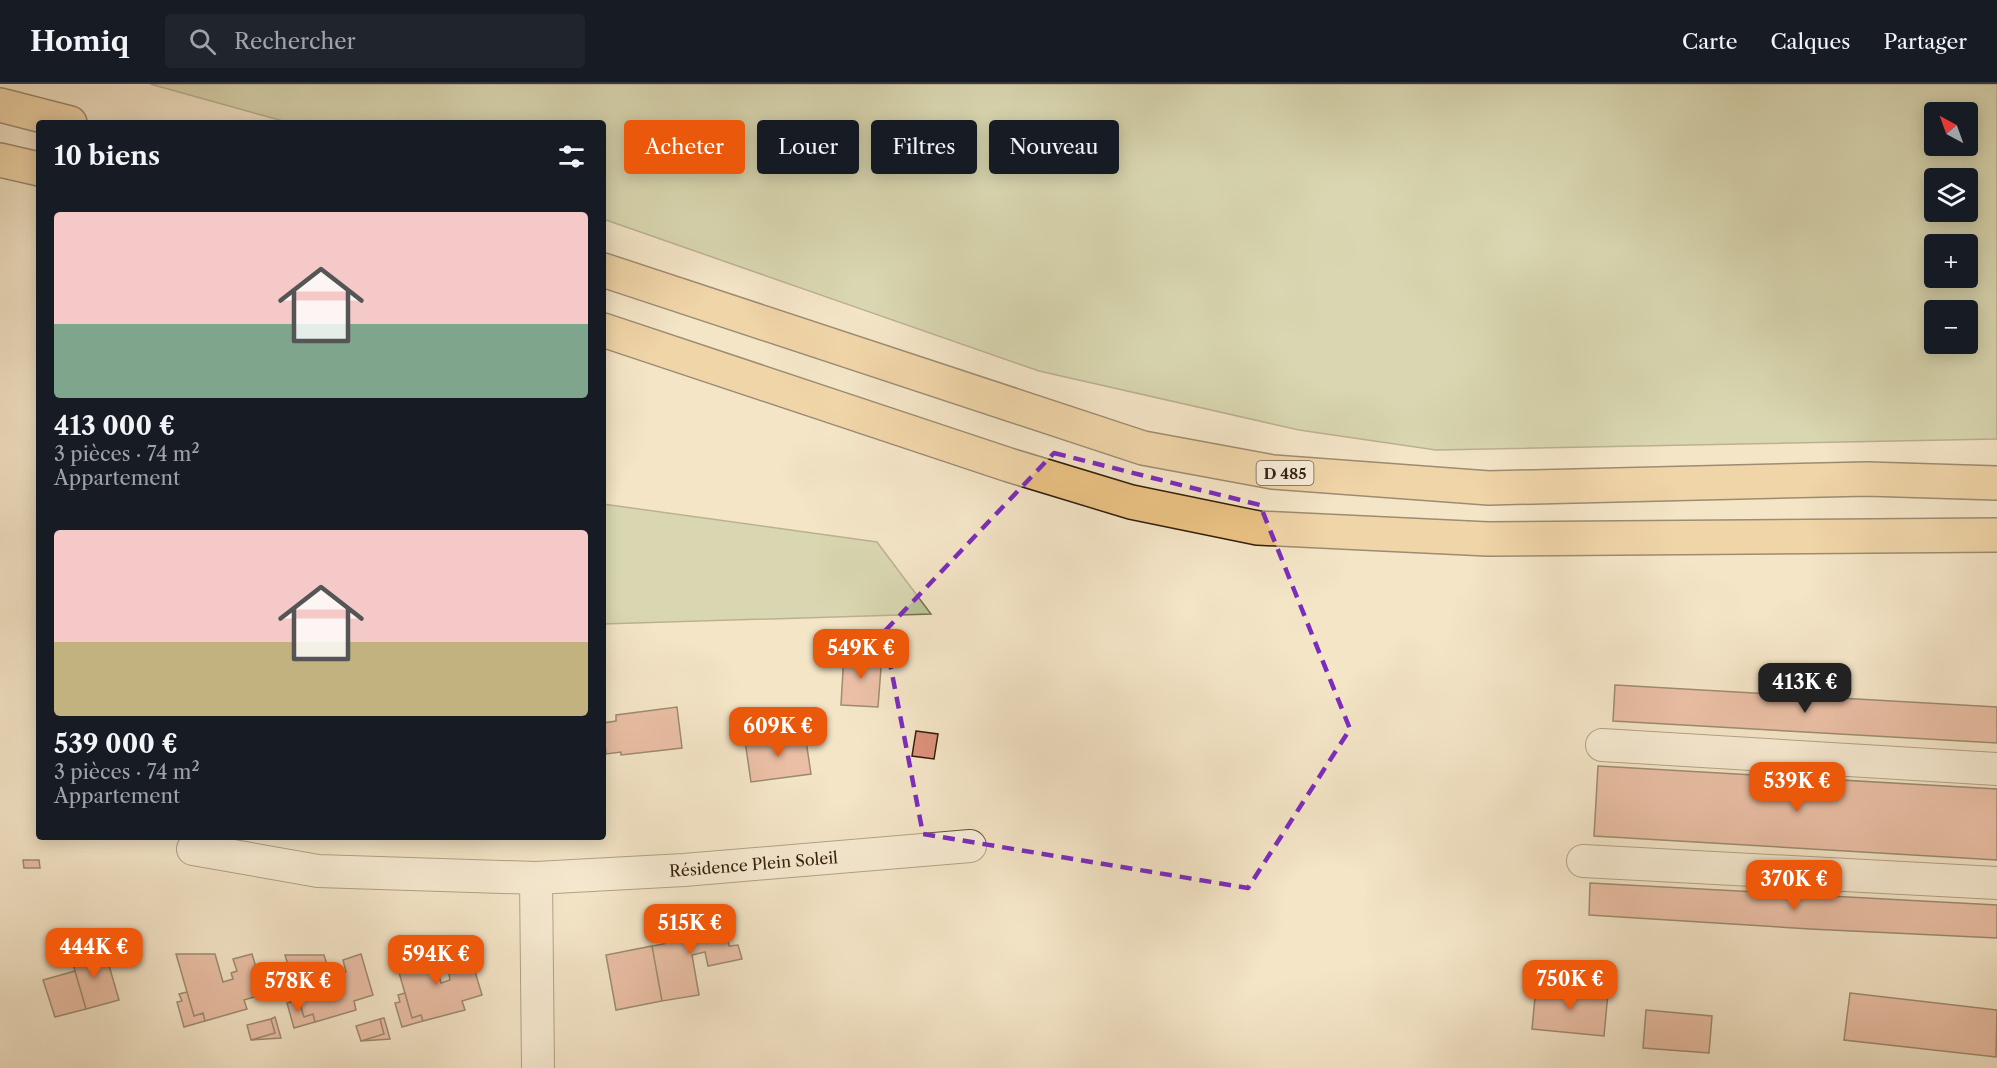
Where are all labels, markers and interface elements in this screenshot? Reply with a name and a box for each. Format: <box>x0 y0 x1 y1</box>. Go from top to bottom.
search box <box>165 14 585 68</box>
text: Homiq <box>30 24 129 58</box>
icon: search <box>186 25 219 58</box>
text: Rechercher <box>234 28 356 55</box>
text: Carte <box>1682 29 1737 54</box>
text: Calques <box>1770 29 1850 54</box>
text: Partager <box>1883 29 1967 54</box>
north arrow <box>1924 102 1978 156</box>
map controls <box>1924 102 1978 354</box>
chip: Acheter <box>624 120 745 174</box>
chip: Louer <box>757 120 859 174</box>
chip: Filtres <box>871 120 977 174</box>
chip: Nouveau <box>989 120 1119 174</box>
text: 10 biens <box>54 140 160 172</box>
icon: filters <box>555 140 588 173</box>
button: layers <box>1924 168 1978 222</box>
button: + <box>1924 234 1978 288</box>
icon: home <box>267 251 375 359</box>
button: − <box>1924 300 1978 354</box>
text: 413 000 € <box>54 410 175 442</box>
text: 3 pièces · 74 m² <box>54 442 200 466</box>
road number: D 485 <box>1256 461 1314 485</box>
text: Appartement <box>54 466 180 490</box>
icon: home <box>267 569 375 677</box>
pin: 549K € <box>812 629 910 680</box>
text: 549K € <box>827 636 895 660</box>
pin: 413K € <box>1756 663 1854 714</box>
text: 413K € <box>1772 670 1838 694</box>
pin: 609K € <box>729 707 827 758</box>
text: 609K € <box>743 714 813 738</box>
text: 539 000 € <box>54 728 178 760</box>
text: 3 pièces · 74 m² <box>54 760 200 784</box>
pin: 539K € <box>1748 762 1846 813</box>
text: 539K € <box>1763 769 1831 793</box>
text: Appartement <box>54 784 180 808</box>
street label: Résidence Plein Soleil <box>669 847 839 881</box>
pin: 370K € <box>1745 860 1843 911</box>
text: 370K € <box>1760 867 1828 891</box>
pin: 515K € <box>641 904 739 955</box>
text: 515K € <box>658 911 722 935</box>
pin: 444K € <box>45 928 143 979</box>
text: 444K € <box>60 935 128 959</box>
pin: 594K € <box>387 935 485 986</box>
text: 594K € <box>402 942 470 966</box>
pin: 750K € <box>1521 960 1619 1011</box>
pin: 578K € <box>249 962 347 1013</box>
text: 750K € <box>1536 967 1604 991</box>
text: 578K € <box>264 969 332 993</box>

